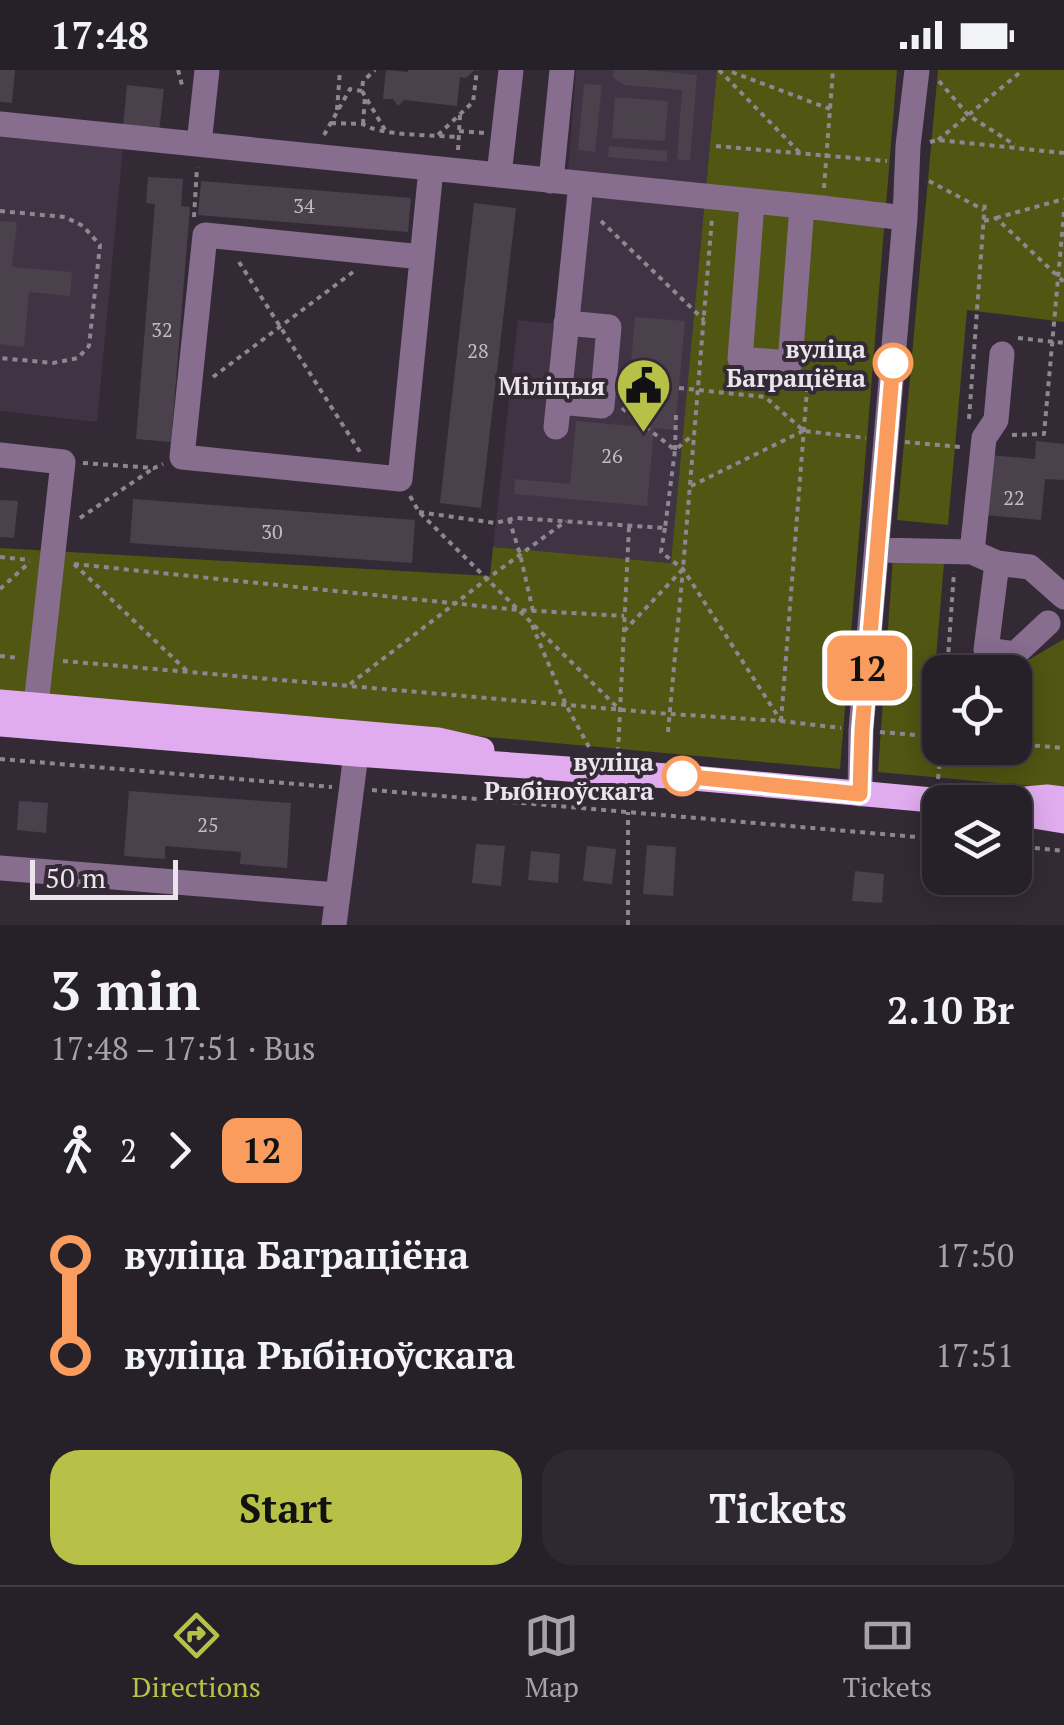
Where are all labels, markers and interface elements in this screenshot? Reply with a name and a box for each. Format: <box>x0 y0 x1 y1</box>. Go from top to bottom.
text: 17:48 <box>50 10 149 60</box>
house number: 34 <box>293 192 315 219</box>
house number: 32 <box>151 316 173 343</box>
place label: вуліца Баграціёна <box>726 332 866 394</box>
house number: 28 <box>467 337 489 364</box>
marker: вуліца Баграціёна <box>874 344 912 382</box>
public building icon: Міліцыя <box>614 356 674 435</box>
place label: Міліцыя <box>498 369 605 402</box>
house number: 26 <box>601 442 623 469</box>
house number: 22 <box>1003 484 1025 511</box>
house number: 30 <box>261 518 283 545</box>
line badge: 12 <box>822 636 912 700</box>
text: 12 <box>847 645 887 691</box>
map controls <box>922 655 1032 895</box>
button: locate <box>922 655 1032 765</box>
place label: вуліца Рыбіноўскага <box>484 745 654 807</box>
marker: вуліца Рыбіноўскага <box>663 757 701 795</box>
button: layers <box>922 785 1032 895</box>
house number: 25 <box>197 811 219 838</box>
scale bar <box>30 855 178 900</box>
text: 50 m <box>45 859 106 896</box>
text: 3 min <box>50 953 200 1026</box>
text: 2.10 Br <box>887 985 1014 1035</box>
text: 17:48 – 17:51 · Bus <box>50 1027 316 1069</box>
icon: walk <box>50 1123 105 1178</box>
icon: forward <box>152 1123 207 1178</box>
text: 12 <box>242 1127 282 1173</box>
text: 2 <box>120 1129 137 1171</box>
text: вуліца Баграціёна <box>124 1230 469 1280</box>
text: 17:50 <box>935 1234 1014 1276</box>
text: вуліца Рыбіноўскага <box>124 1330 515 1380</box>
text: 17:51 <box>935 1334 1014 1376</box>
button: Start <box>50 1450 522 1565</box>
button: Tickets <box>542 1450 1014 1565</box>
tab: Directions <box>132 1608 261 1705</box>
tab: Map <box>524 1608 579 1705</box>
tab: Tickets <box>843 1608 932 1705</box>

